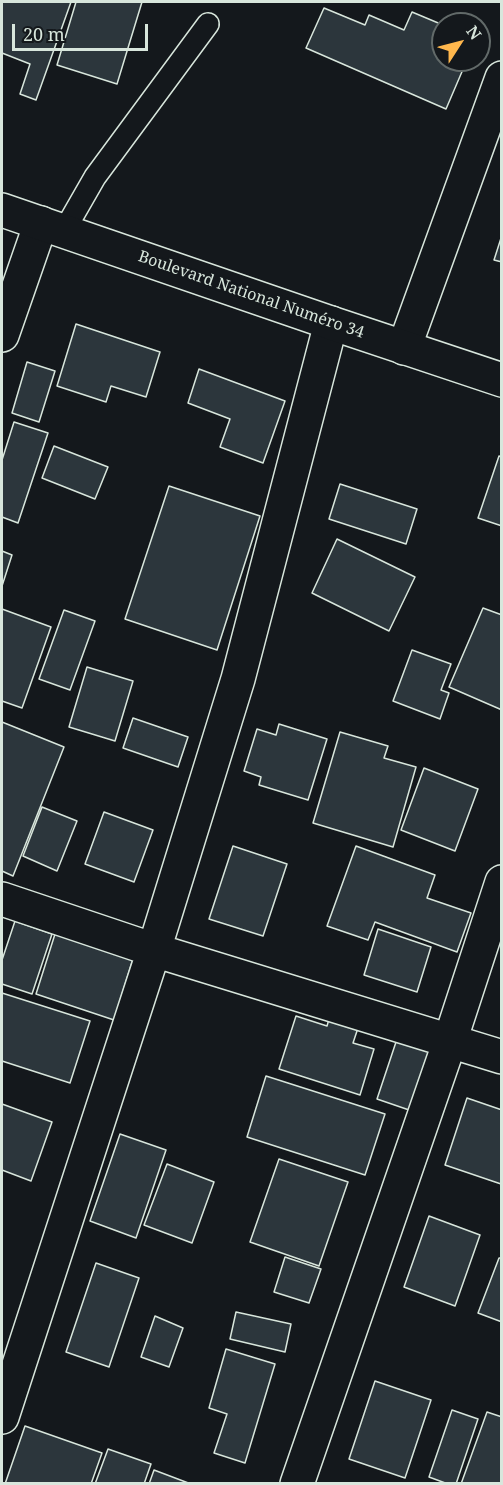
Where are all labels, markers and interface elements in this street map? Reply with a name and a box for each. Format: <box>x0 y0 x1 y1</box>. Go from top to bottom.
scale bar <box>15 12 152 50</box>
north arrow <box>431 12 491 72</box>
text: N <box>461 21 487 44</box>
text: 20 m <box>23 22 65 46</box>
street label: Boulevard National Numéro 34 <box>136 247 366 343</box>

